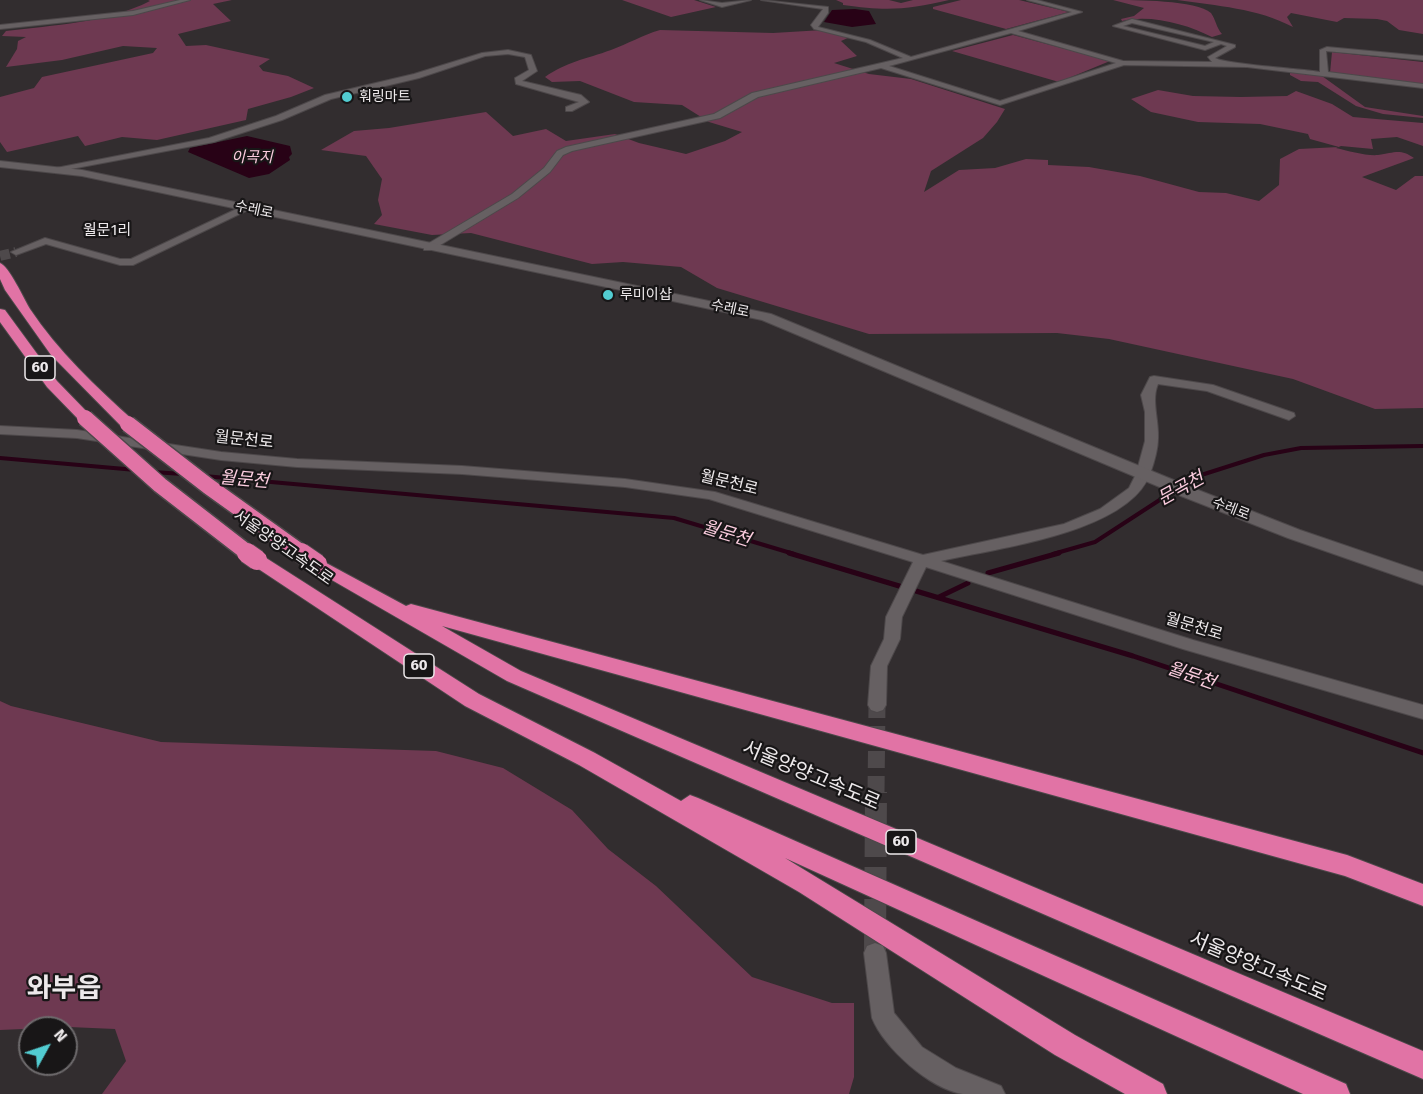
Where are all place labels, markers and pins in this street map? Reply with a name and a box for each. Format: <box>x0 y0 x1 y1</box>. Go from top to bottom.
place label: 훠링마트 <box>359 89 411 105</box>
marker: 훠링마트 <box>340 90 354 104</box>
place label: 루미이샵 <box>620 287 672 303</box>
marker: 루미이샵 <box>601 288 615 302</box>

